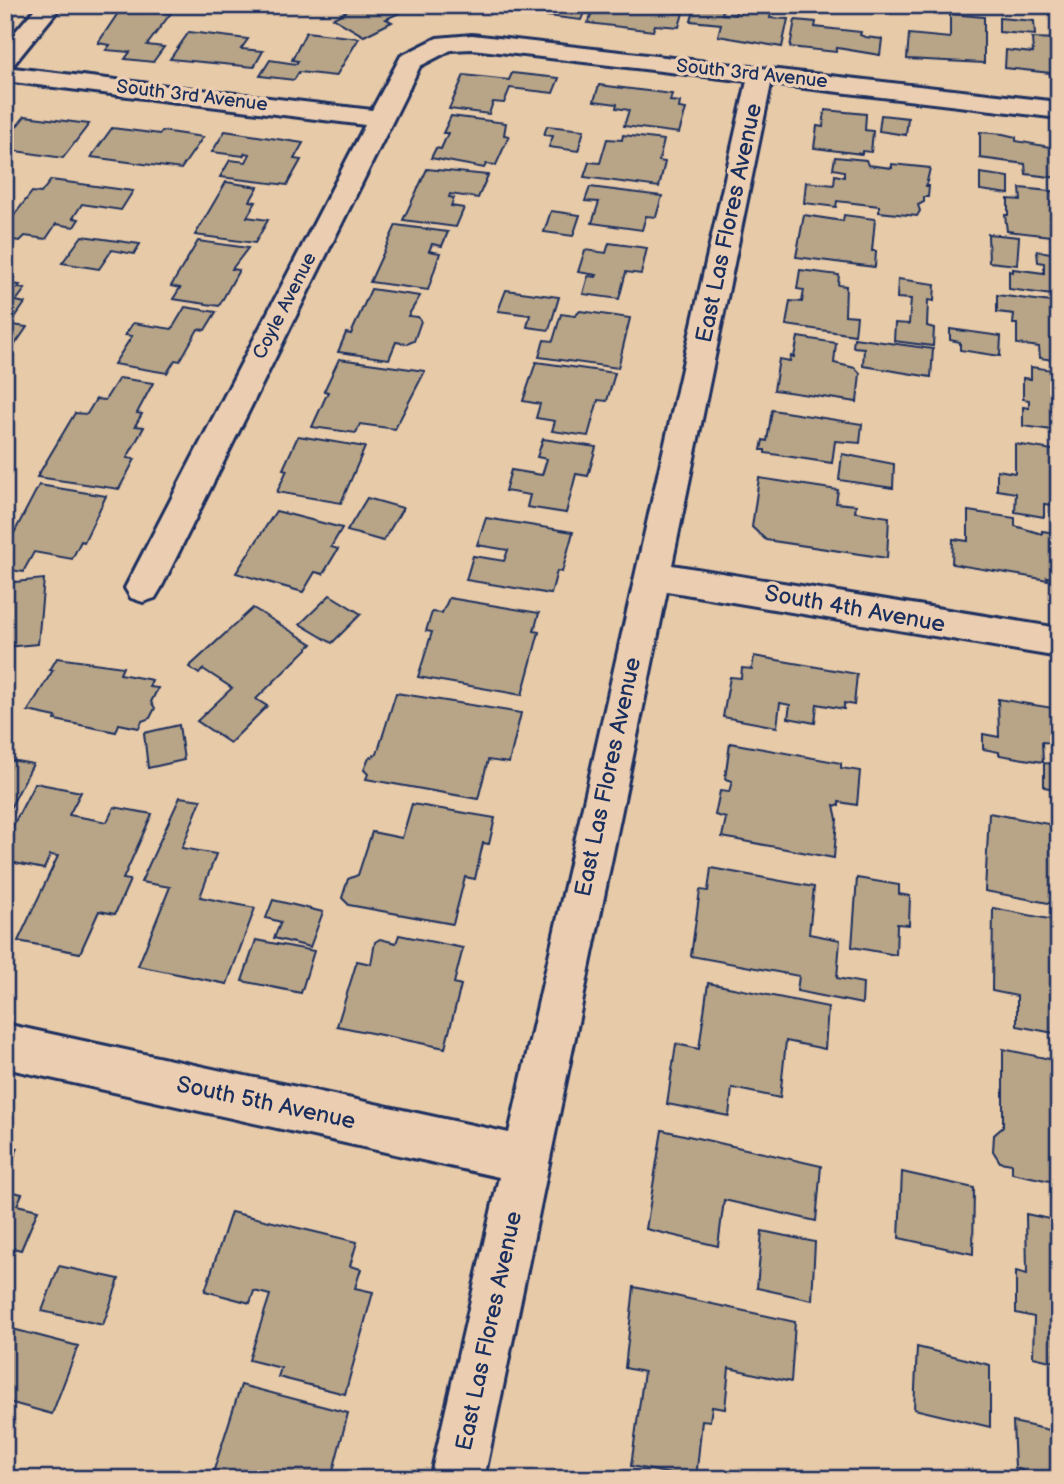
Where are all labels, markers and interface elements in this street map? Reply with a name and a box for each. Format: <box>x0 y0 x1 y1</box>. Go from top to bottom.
street label: South 3rd Avenue <box>675 55 829 93</box>
street label: South 3rd Avenue <box>115 75 269 117</box>
street label: East Las Flores Avenue <box>690 101 768 345</box>
street label: Coyle Avenue <box>248 249 322 363</box>
street label: South 4th Avenue <box>763 579 947 639</box>
street label: East Las Flores Avenue <box>569 655 647 899</box>
street label: South 5th Avenue <box>174 1070 358 1136</box>
street label: East Las Flores Avenue <box>450 1209 528 1453</box>

